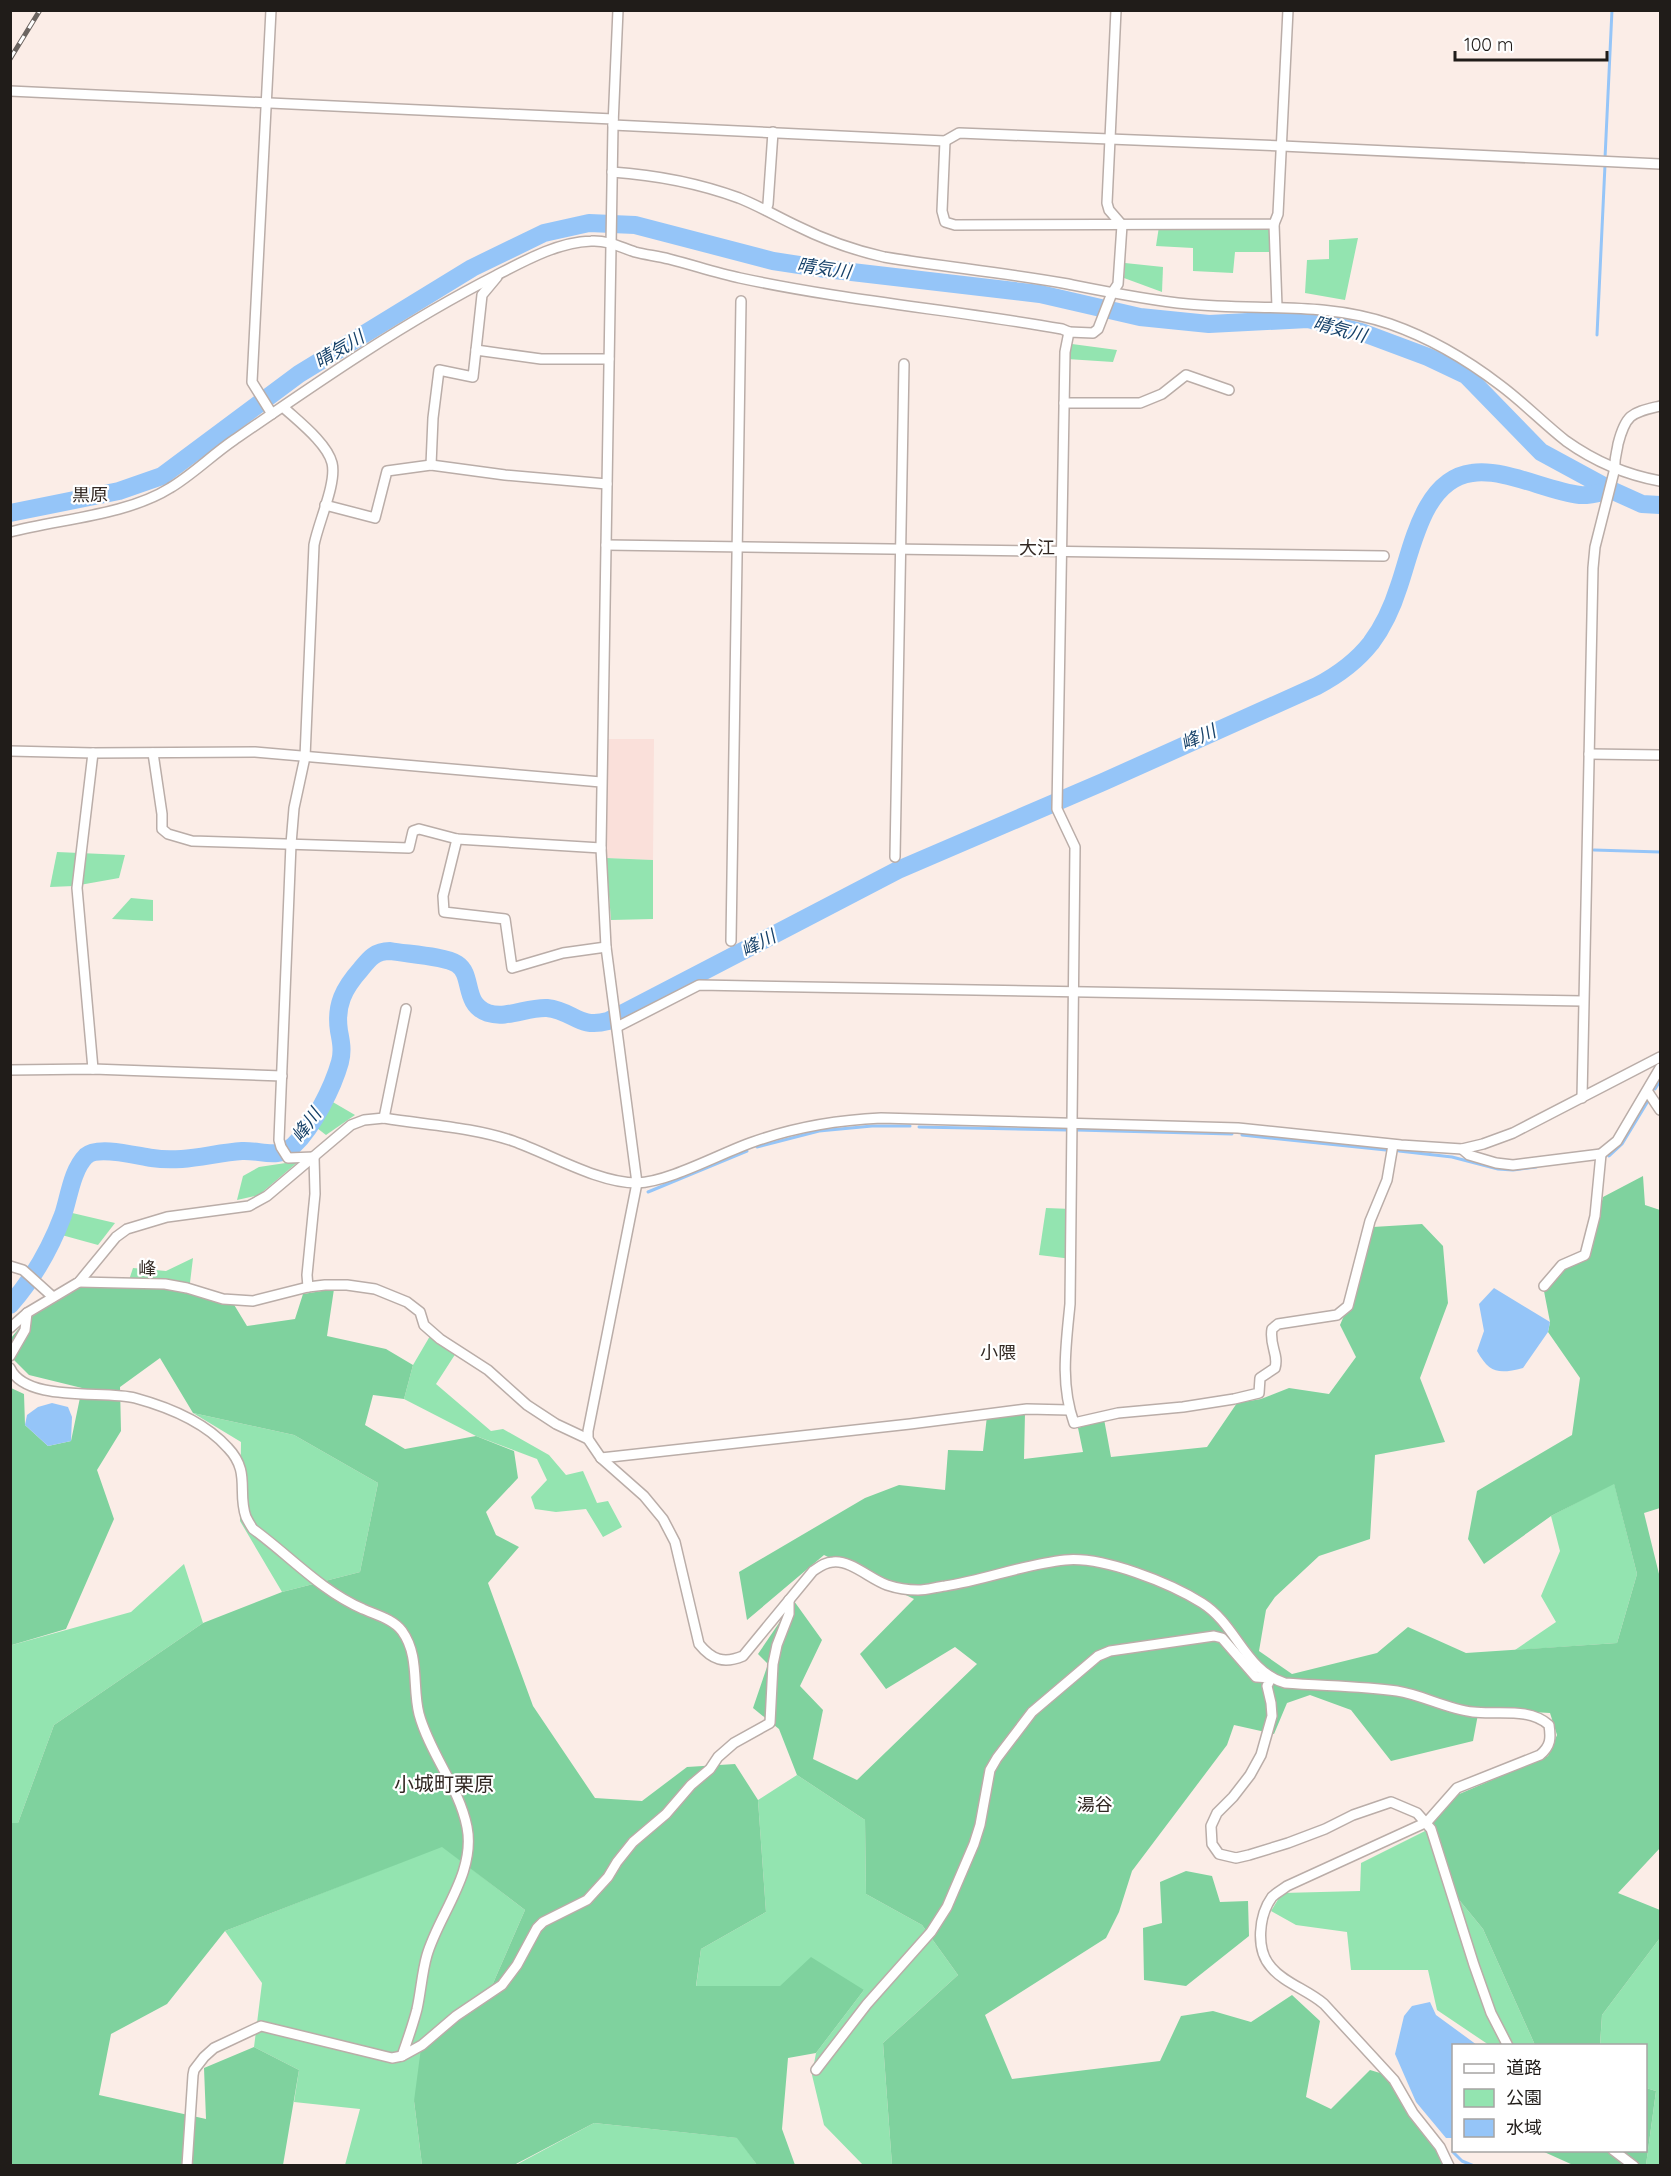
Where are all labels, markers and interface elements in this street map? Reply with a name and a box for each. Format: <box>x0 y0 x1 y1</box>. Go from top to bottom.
scale bar <box>1455 24 1606 62</box>
text: 100 m <box>1464 33 1513 56</box>
water label: 晴気川 <box>796 253 854 283</box>
water label: 晴気川 <box>1311 311 1371 348</box>
water label: 晴気川 <box>310 324 370 373</box>
district label: 黒原 <box>72 483 108 506</box>
district label: 大江 <box>1019 536 1055 559</box>
water label: 峰川 <box>1177 718 1221 755</box>
water label: 峰川 <box>737 924 781 961</box>
water label: 峰川 <box>286 1102 327 1146</box>
district label: 峰 <box>138 1257 156 1280</box>
district label: 小隈 <box>980 1341 1016 1364</box>
district label: 小城町栗原 <box>394 1771 494 1796</box>
district label: 湯谷 <box>1077 1793 1113 1816</box>
legend <box>1452 2044 1647 2152</box>
text: 道路 <box>1506 2056 1542 2079</box>
text: 公園 <box>1506 2086 1542 2109</box>
text: 水域 <box>1506 2116 1542 2139</box>

